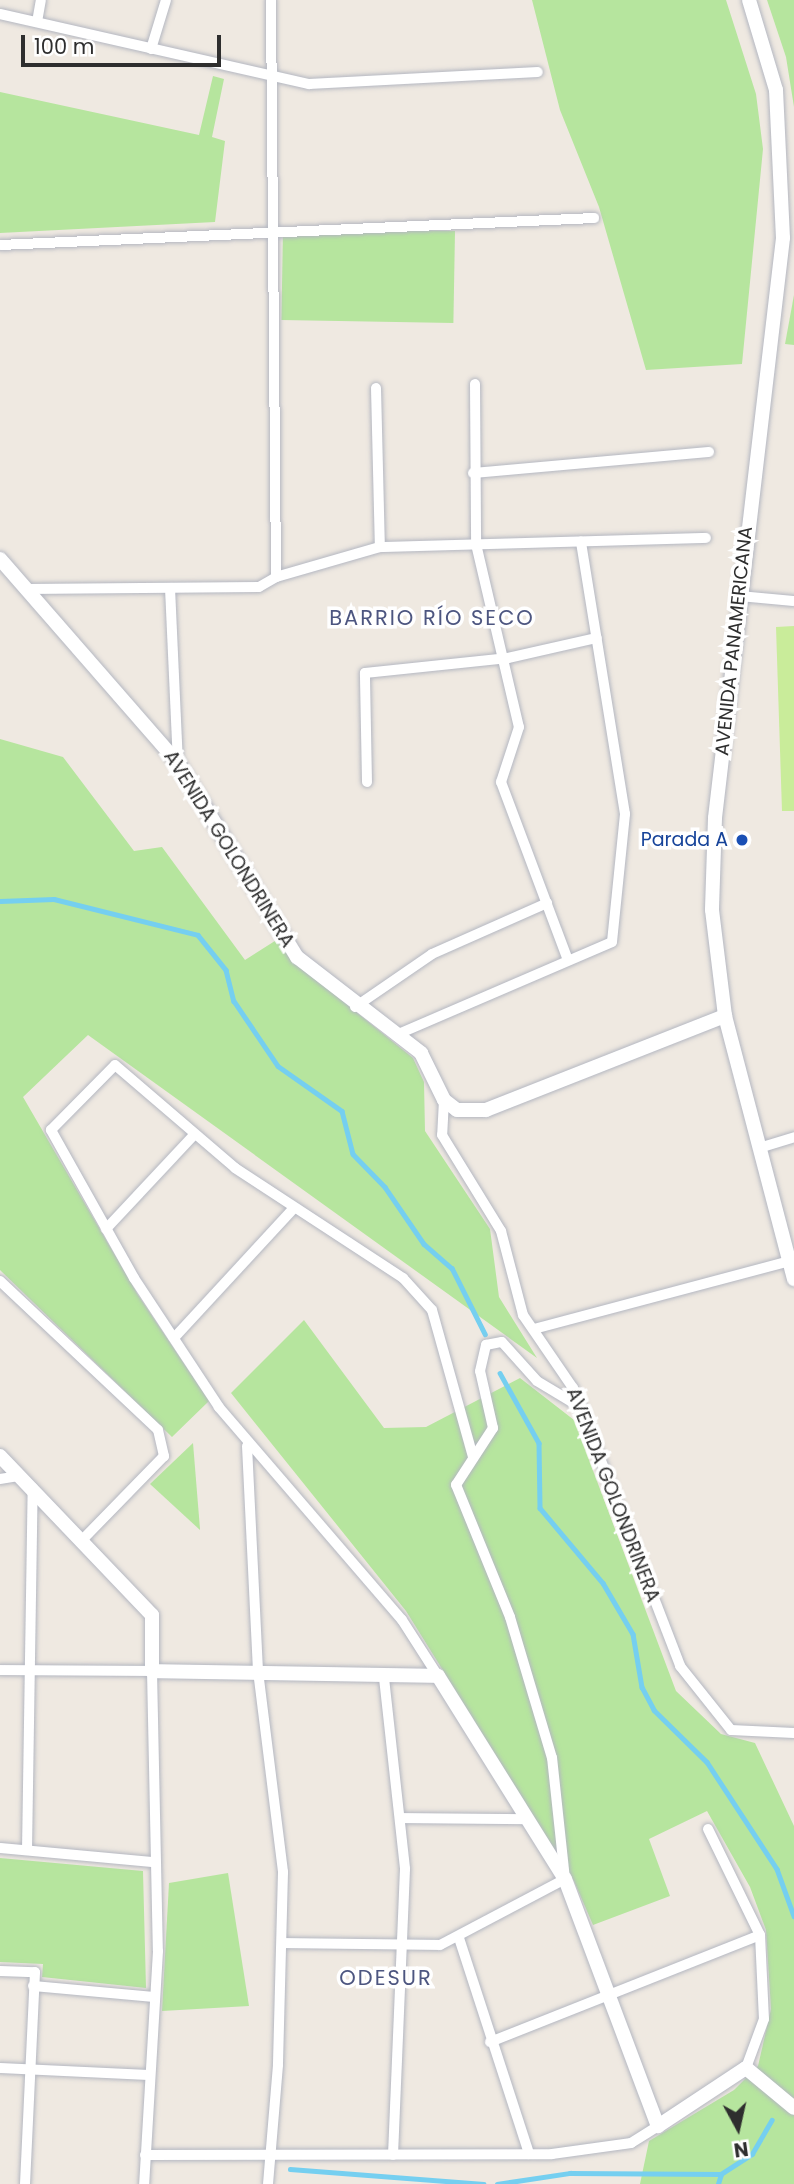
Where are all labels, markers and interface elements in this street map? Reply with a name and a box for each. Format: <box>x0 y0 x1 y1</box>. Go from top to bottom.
scale bar <box>24 21 224 65</box>
text: 100 m <box>34 32 94 61</box>
street label: AVENIDA PANAMERICANA <box>711 525 757 757</box>
district label: BARRIO RÍO SECO <box>331 605 533 631</box>
street label: AVENIDA GOLONDRINERA <box>159 746 299 952</box>
place label: Parada A <box>641 829 728 851</box>
marker: Parada A <box>734 832 750 848</box>
street label: AVENIDA GOLONDRINERA <box>561 1384 665 1606</box>
district label: ODESUR <box>340 1965 432 1991</box>
north arrow <box>703 2093 773 2163</box>
text: N <box>732 2135 750 2164</box>

